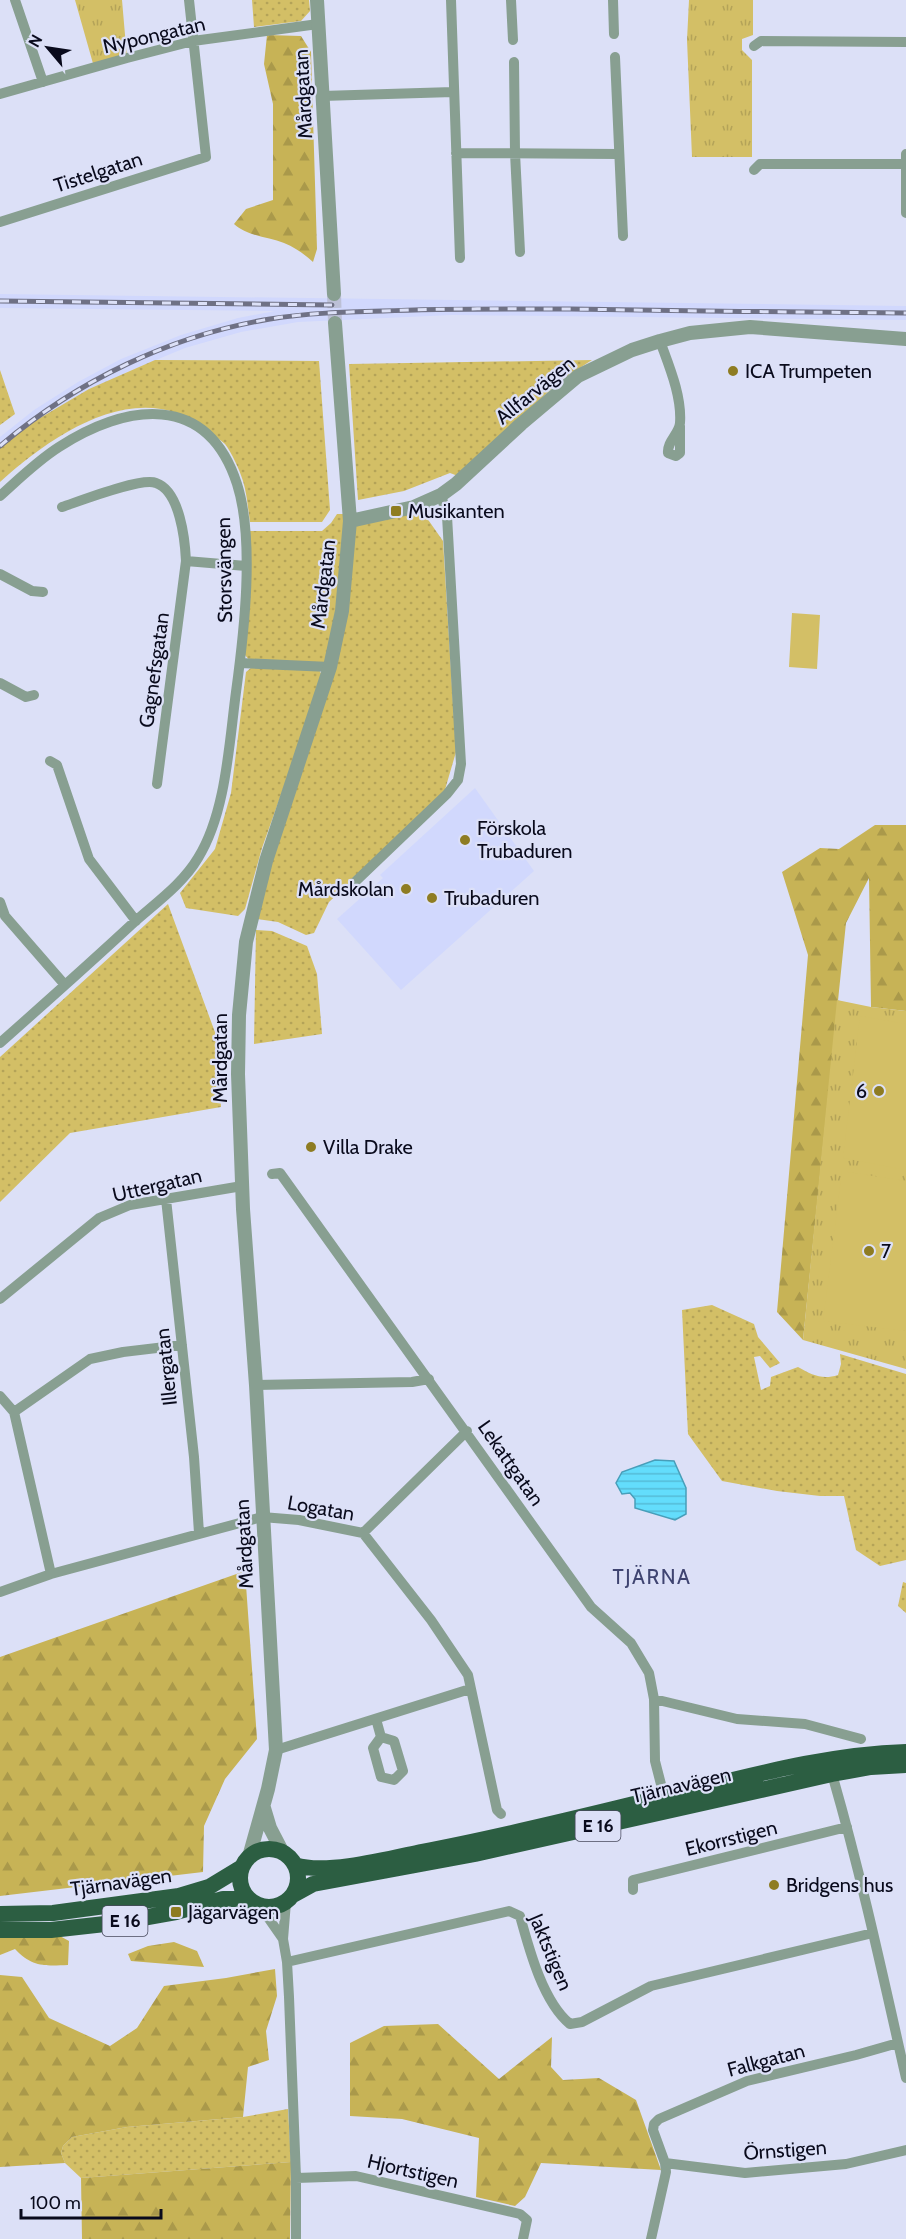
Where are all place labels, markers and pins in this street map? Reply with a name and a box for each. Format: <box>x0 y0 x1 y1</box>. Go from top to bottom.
place label: ICA Trumpeten <box>745 359 872 383</box>
marker: ICA Trumpeten <box>726 364 740 378</box>
place label: Musikanten <box>408 499 505 523</box>
marker: Musikanten <box>389 504 403 518</box>
place label: Förskola Trubaduren <box>477 816 572 863</box>
marker: Förskola Trubaduren <box>458 833 472 847</box>
place label: Mårdskolan <box>298 877 394 901</box>
marker: Mårdskolan <box>399 882 413 896</box>
place label: Trubaduren <box>444 886 539 910</box>
marker: Trubaduren <box>425 891 439 905</box>
place label: 6 <box>856 1079 867 1103</box>
marker: 6 <box>872 1084 886 1098</box>
place label: Villa Drake <box>323 1135 413 1159</box>
marker: Villa Drake <box>304 1140 318 1154</box>
place label: 7 <box>881 1239 891 1263</box>
marker: 7 <box>862 1244 876 1258</box>
place label: Bridgens hus <box>786 1873 893 1897</box>
marker: Bridgens hus <box>767 1878 781 1892</box>
place label: Jägarvägen <box>187 1900 279 1924</box>
marker: Jägarvägen <box>169 1905 183 1919</box>

